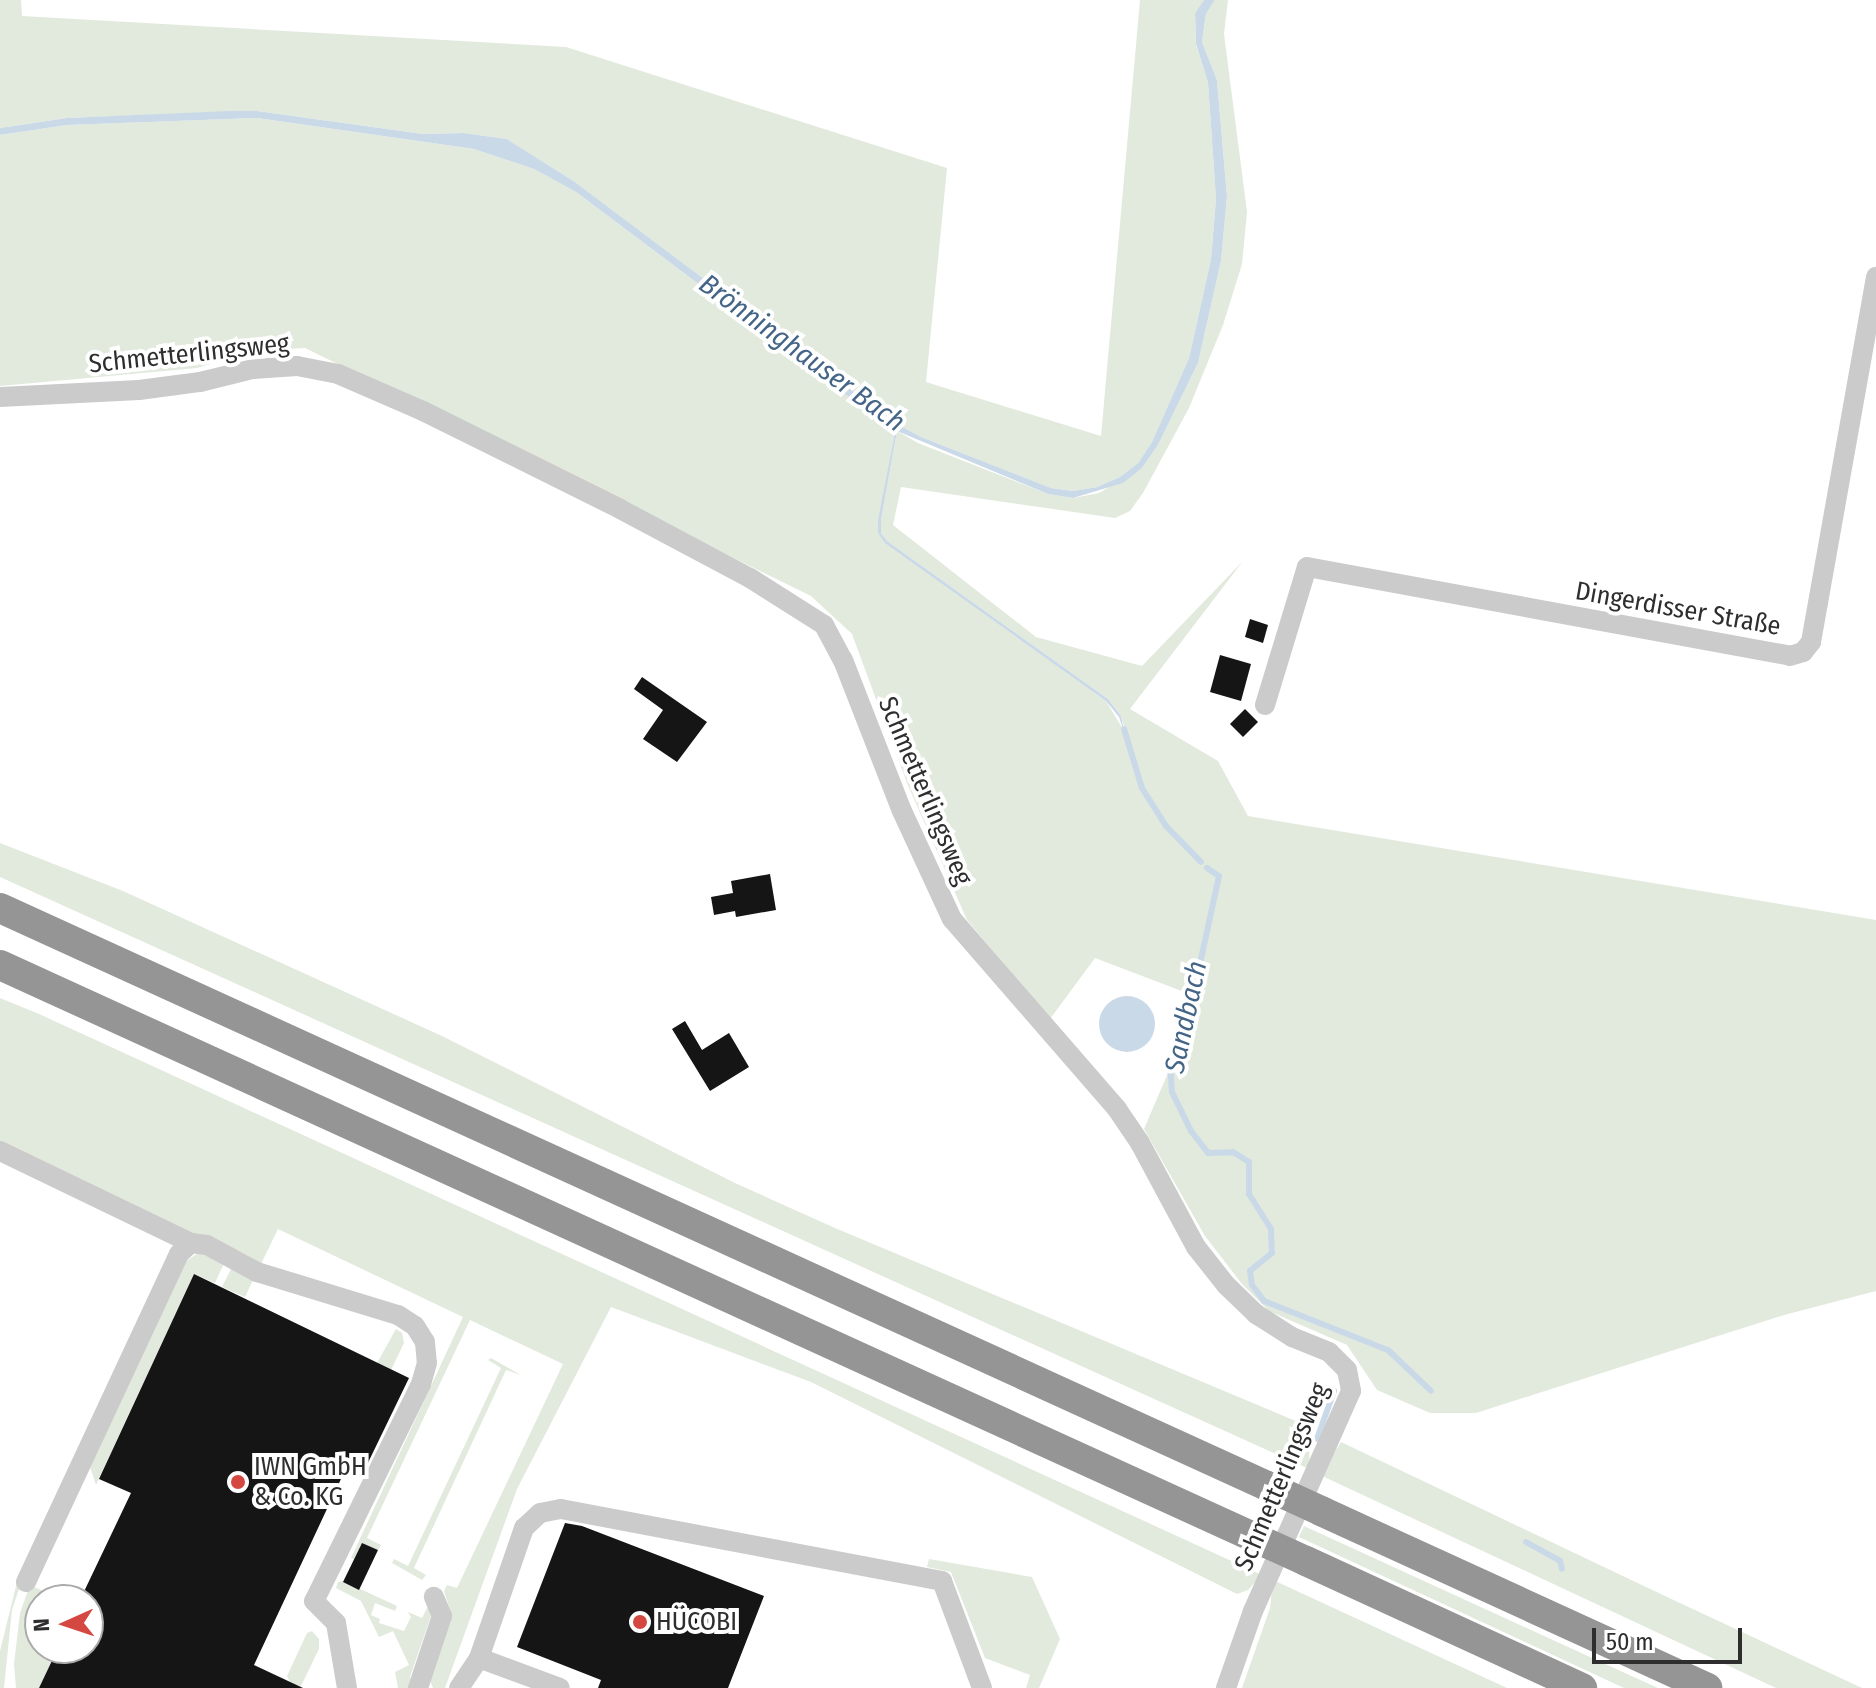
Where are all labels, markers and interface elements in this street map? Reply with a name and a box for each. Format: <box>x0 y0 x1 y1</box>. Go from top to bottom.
water label: Brönninghauser Bach <box>693 267 911 439</box>
street label: Schmetterlingsweg <box>87 328 291 380</box>
street label: Dingerdisser Straße <box>1573 576 1783 642</box>
street label: Schmetterlingsweg <box>871 692 979 890</box>
water label: Sandbach <box>1158 958 1214 1076</box>
street label: Schmetterlingsweg <box>1228 1378 1336 1576</box>
place label: IWN GmbH & Co. KG <box>254 1451 367 1512</box>
marker: IWN GmbH & Co. KG <box>229 1473 247 1491</box>
north arrow <box>24 1584 104 1664</box>
place label: HÜCOBI <box>656 1606 737 1638</box>
scale bar <box>1596 1612 1746 1662</box>
marker: HÜCOBI <box>631 1613 649 1631</box>
text: N <box>28 1618 55 1632</box>
text: 50 m <box>1606 1628 1654 1656</box>

